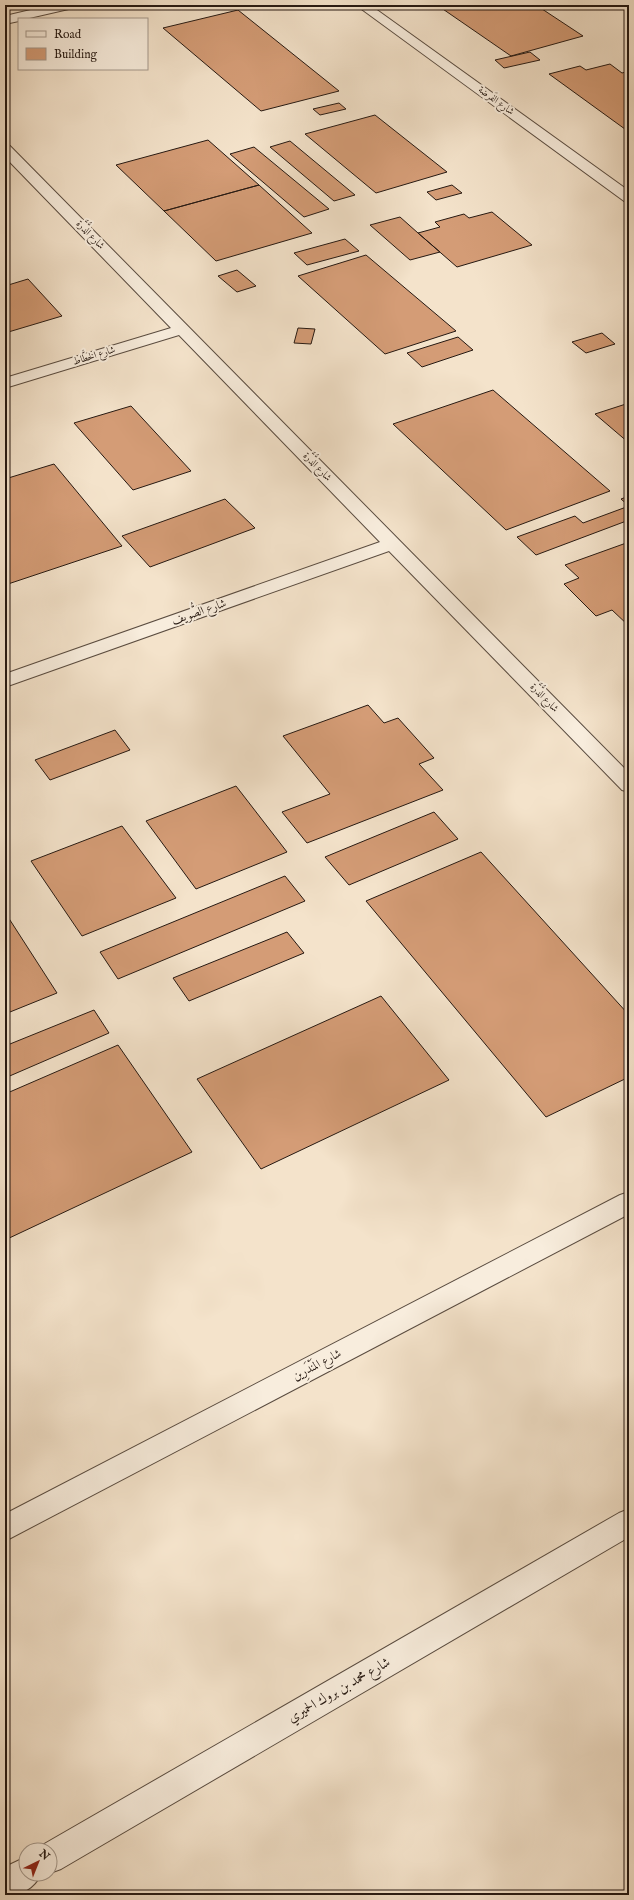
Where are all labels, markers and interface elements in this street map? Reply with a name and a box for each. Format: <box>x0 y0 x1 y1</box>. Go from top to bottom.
legend <box>18 18 148 70</box>
text: Road <box>54 27 82 42</box>
text: Building <box>54 47 98 62</box>
street label: شارع الفَرضة <box>474 82 518 120</box>
street label: شارع الدُّرَّة <box>71 215 110 254</box>
street label: شارع الخطَّاط <box>70 340 118 371</box>
street label: شارع الدُّرَّة <box>298 447 337 486</box>
street label: شارع الصُّويف <box>168 591 229 631</box>
street label: شارع الدُّرَّة <box>525 678 564 717</box>
street label: شارع المَنْدَرِين <box>289 1344 346 1387</box>
street label: شارع محمد بن بروك الحميري <box>284 1653 395 1728</box>
north arrow <box>18 1842 58 1882</box>
text: N <box>35 1846 53 1864</box>

